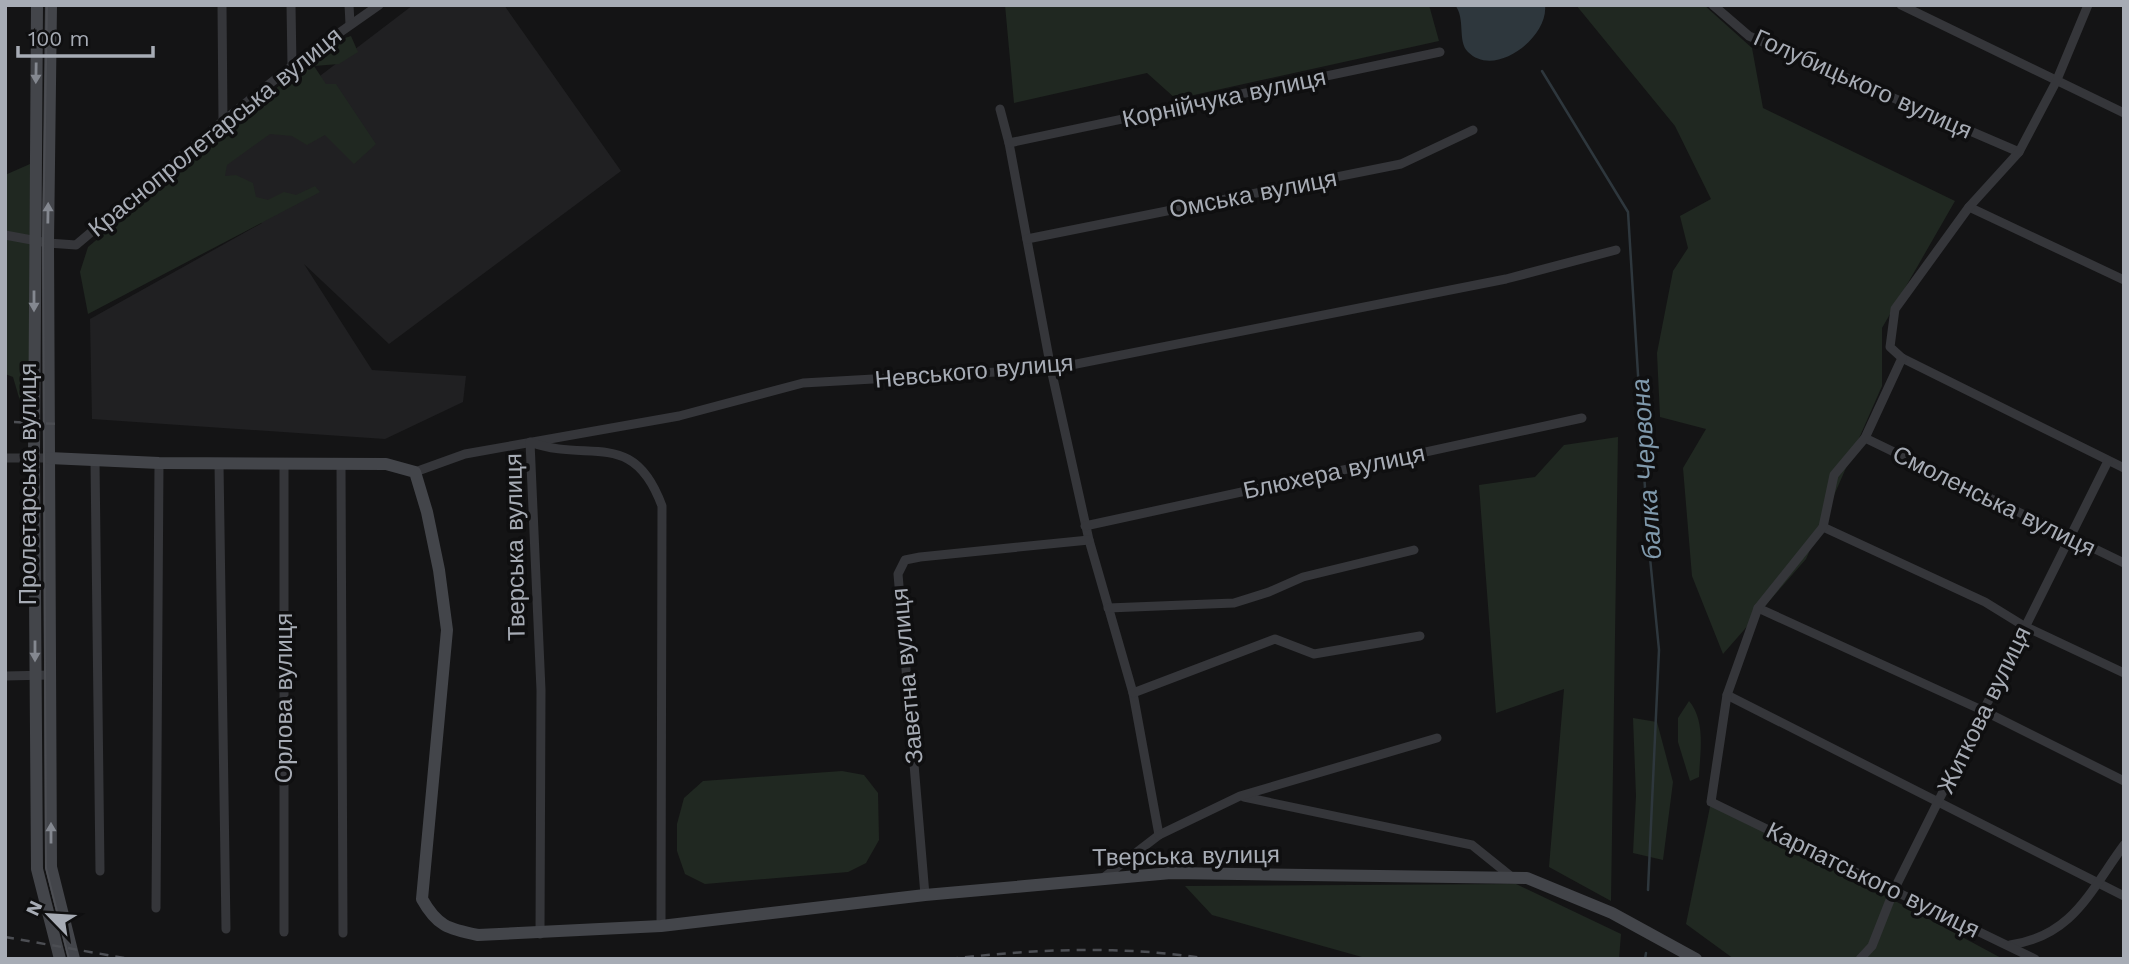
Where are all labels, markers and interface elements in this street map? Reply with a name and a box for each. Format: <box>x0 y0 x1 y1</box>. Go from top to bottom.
scale bar <box>18 14 152 58</box>
street label: Краснопролетарська вулиця <box>83 21 347 243</box>
street label: Голубицького вулиця <box>1750 23 1976 145</box>
text: 100 m <box>28 26 90 51</box>
one-way arrow <box>30 63 42 85</box>
street label: Корнійчука вулиця <box>1120 63 1328 133</box>
street label: Омська вулиця <box>1167 164 1339 224</box>
one-way arrow <box>43 202 54 224</box>
one-way arrow <box>28 290 40 312</box>
street label: Невського вулиця <box>873 348 1075 394</box>
street label: Пролетарська вулиця <box>14 363 42 605</box>
water label: балка Червона <box>1625 377 1667 561</box>
street label: Блюхера вулиця <box>1241 439 1427 505</box>
street label: Смоленська вулиця <box>1888 440 2100 562</box>
street label: Тверська вулиця <box>499 453 531 641</box>
street label: Заветна вулиця <box>885 587 929 765</box>
street label: Орлова вулиця <box>270 613 298 783</box>
street label: Житкова вулиця <box>1931 622 2037 798</box>
one-way arrow <box>29 640 41 662</box>
street label: Карпатського вулиця <box>1762 816 1984 944</box>
one-way arrow <box>45 822 57 844</box>
street label: Тверська вулиця <box>1092 840 1280 872</box>
north arrow <box>14 880 84 950</box>
text: N <box>21 897 47 919</box>

